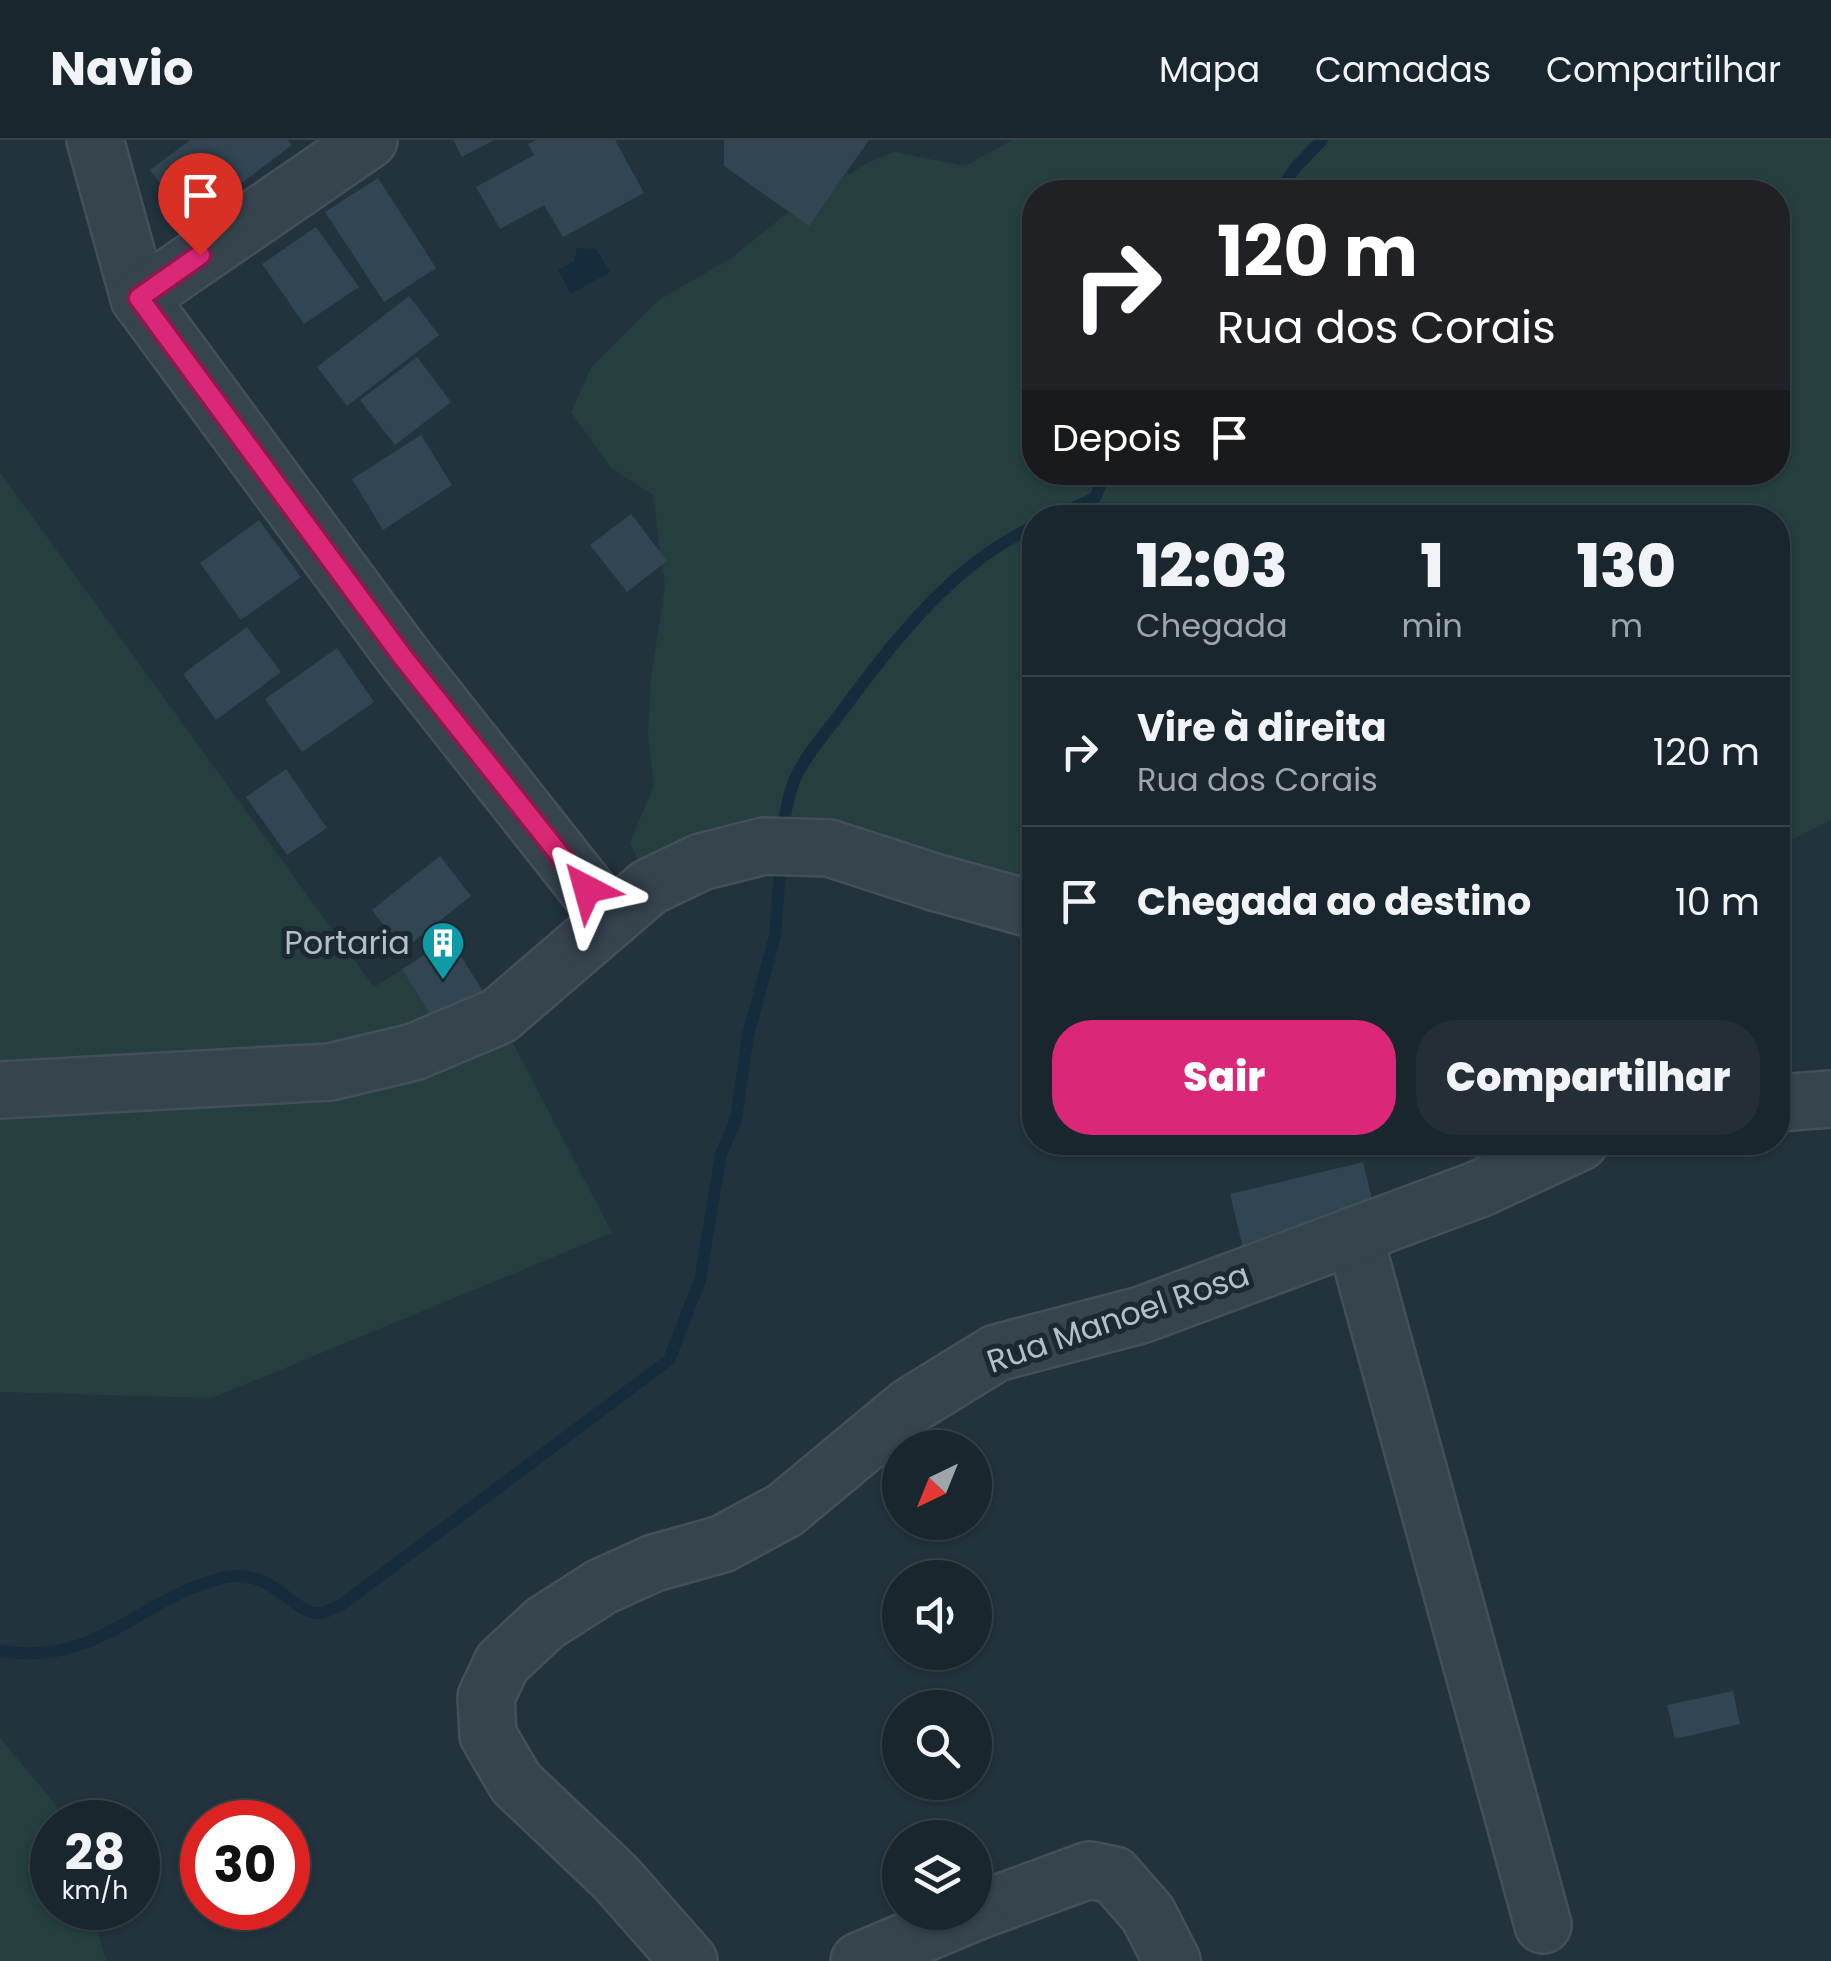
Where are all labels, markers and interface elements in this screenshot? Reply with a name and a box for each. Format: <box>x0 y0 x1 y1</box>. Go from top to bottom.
text: Navio <box>50 35 193 102</box>
text: Mapa <box>1159 45 1260 94</box>
text: Camadas <box>1315 45 1491 94</box>
text: Compartilhar <box>1546 45 1781 94</box>
pin <box>158 153 243 256</box>
icon: arrive <box>173 168 228 223</box>
text: 120 m <box>1217 202 1418 301</box>
icon: right <box>1052 220 1182 350</box>
text: Rua dos Corais <box>1217 296 1556 359</box>
icon: arrive <box>1202 410 1257 465</box>
text: Depois <box>1052 411 1182 464</box>
text: 12:03 <box>1136 524 1288 608</box>
text: 1 <box>1421 524 1444 608</box>
text: 130 <box>1577 524 1676 608</box>
text: Chegada <box>1136 603 1288 648</box>
text: min <box>1402 603 1463 648</box>
text: m <box>1610 603 1643 648</box>
text: Vire à direita <box>1137 701 1387 754</box>
icon: right <box>1052 724 1107 779</box>
text: 120 m <box>1653 725 1760 778</box>
text: Rua dos Corais <box>1137 757 1378 802</box>
position arrow <box>535 837 639 941</box>
icon: arrive <box>1052 874 1107 929</box>
text: Chegada ao destino <box>1137 875 1531 928</box>
text: 10 m <box>1675 875 1760 928</box>
place label: Portaria <box>284 920 410 965</box>
building icon: Portaria <box>420 920 466 981</box>
button: Sair <box>1052 1020 1396 1135</box>
button: Compartilhar <box>1416 1020 1760 1135</box>
street label: Rua Manoel Rosa <box>981 1252 1255 1384</box>
north arrow <box>882 1430 992 1540</box>
map controls <box>882 1430 992 1930</box>
button: sound <box>882 1560 992 1670</box>
button: search <box>882 1690 992 1800</box>
speed limit sign: 30 <box>180 1800 310 1930</box>
text: 28 <box>65 1817 125 1888</box>
button: layers <box>882 1820 992 1930</box>
text: km/h <box>62 1873 128 1908</box>

